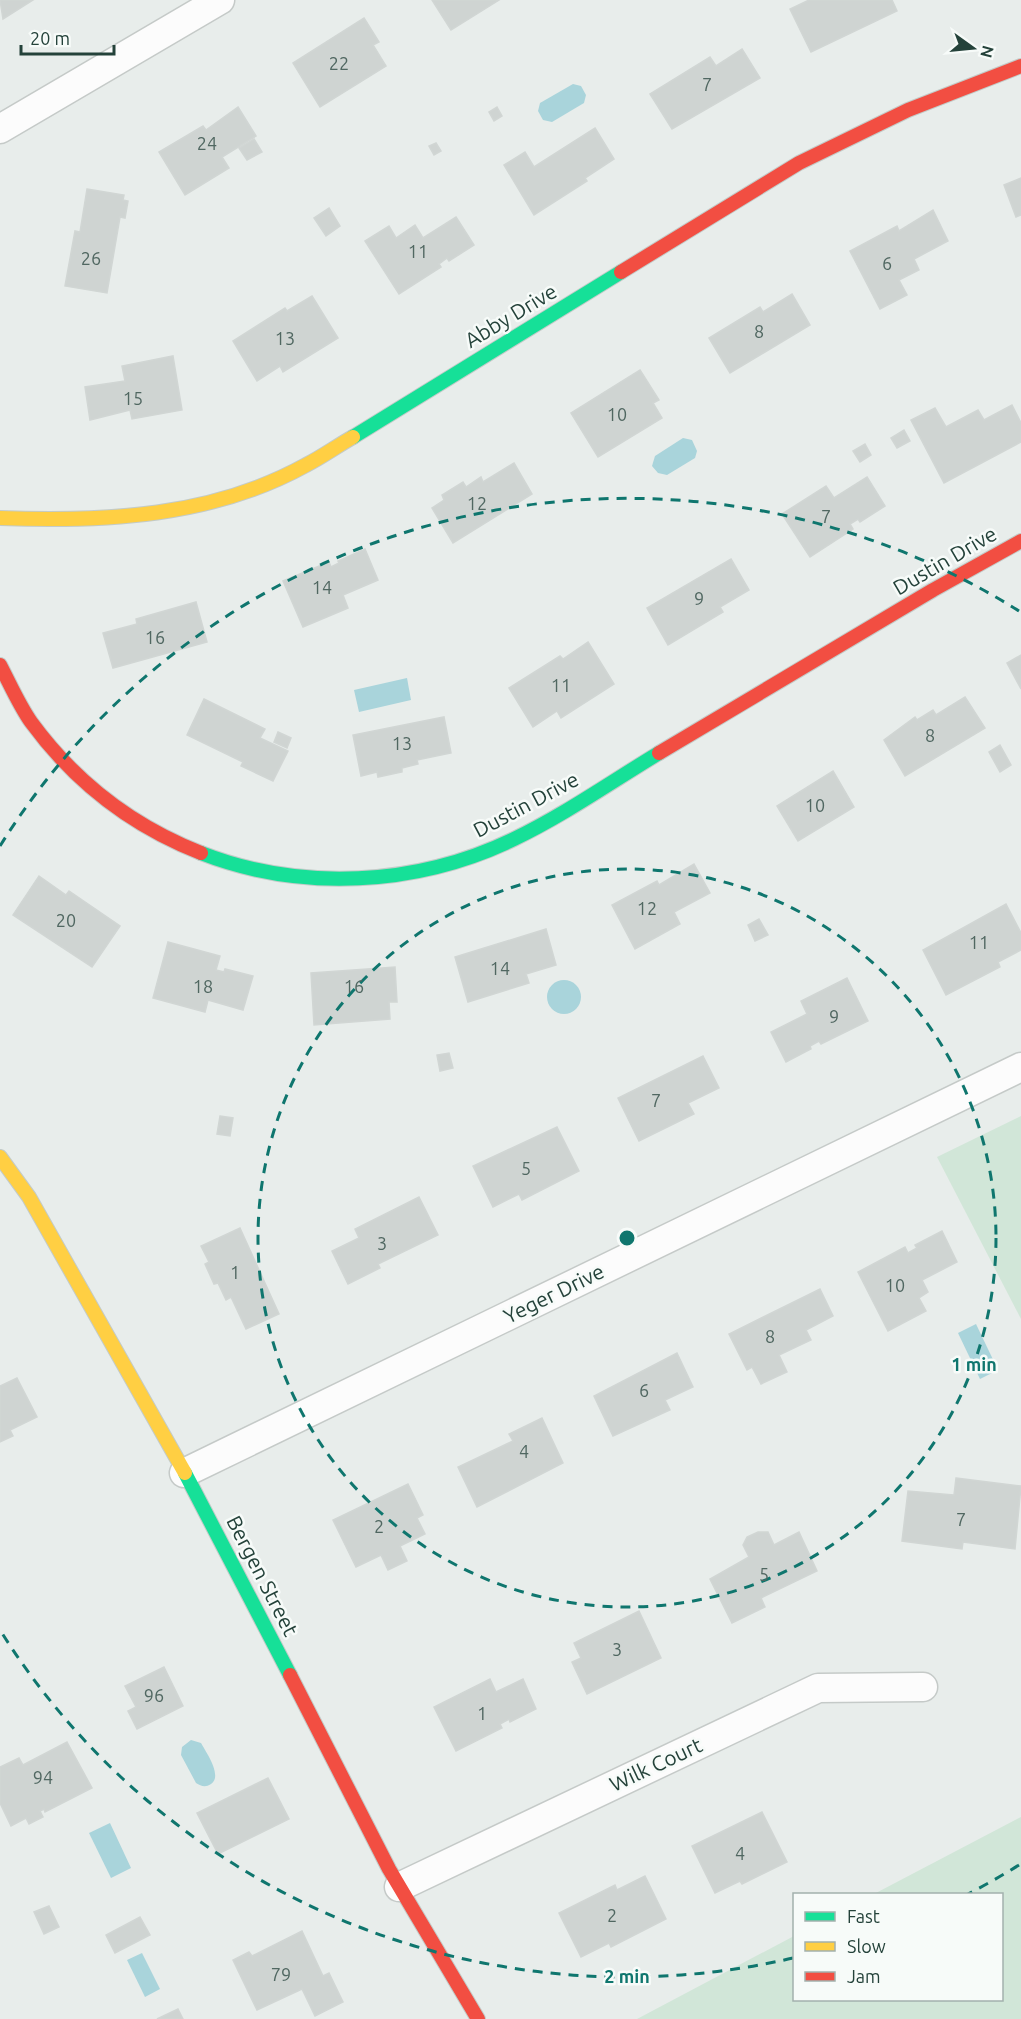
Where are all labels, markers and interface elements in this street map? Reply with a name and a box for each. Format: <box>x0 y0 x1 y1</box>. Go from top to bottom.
scale bar <box>21 18 114 56</box>
north arrow <box>943 18 1003 78</box>
text: 20 m <box>30 28 70 48</box>
text: N <box>977 44 998 60</box>
house number: 22 <box>329 53 349 73</box>
house number: 7 <box>702 74 712 94</box>
house number: 24 <box>197 133 217 153</box>
house number: 11 <box>408 241 428 261</box>
house number: 26 <box>81 248 101 268</box>
house number: 6 <box>882 253 892 273</box>
street label: Abby Drive <box>460 278 561 352</box>
house number: 8 <box>754 321 764 341</box>
house number: 13 <box>275 328 295 348</box>
house number: 15 <box>123 388 143 408</box>
house number: 10 <box>607 404 627 424</box>
house number: 12 <box>467 493 487 513</box>
house number: 7 <box>821 506 831 526</box>
street label: Dustin Drive <box>888 521 1001 599</box>
house number: 14 <box>312 577 332 597</box>
house number: 9 <box>694 588 704 608</box>
house number: 16 <box>145 627 165 647</box>
house number: 11 <box>551 675 571 695</box>
house number: 8 <box>925 725 935 745</box>
house number: 13 <box>392 733 412 753</box>
street label: Dustin Drive <box>469 766 582 842</box>
house number: 10 <box>805 795 825 815</box>
house number: 12 <box>637 898 657 918</box>
house number: 20 <box>56 910 76 930</box>
house number: 11 <box>969 932 989 952</box>
house number: 14 <box>490 958 510 978</box>
house number: 18 <box>193 976 213 996</box>
house number: 16 <box>344 976 364 996</box>
house number: 9 <box>829 1006 839 1026</box>
house number: 7 <box>651 1090 661 1110</box>
house number: 5 <box>521 1158 531 1178</box>
centre of rings <box>617 1228 637 1248</box>
house number: 3 <box>377 1233 387 1253</box>
street label: Yeger Drive <box>499 1258 608 1328</box>
house number: 1 <box>230 1262 240 1282</box>
house number: 10 <box>885 1275 905 1295</box>
house number: 8 <box>765 1326 775 1346</box>
text: 1 min <box>951 1354 997 1374</box>
house number: 6 <box>639 1380 649 1400</box>
house number: 4 <box>519 1441 529 1461</box>
house number: 7 <box>956 1509 966 1529</box>
street label: Bergen Street <box>222 1511 304 1640</box>
house number: 2 <box>374 1516 384 1536</box>
house number: 5 <box>759 1564 769 1584</box>
house number: 3 <box>612 1639 622 1659</box>
house number: 96 <box>144 1685 164 1705</box>
house number: 1 <box>477 1703 487 1723</box>
street label: Wilk Court <box>606 1732 706 1796</box>
house number: 94 <box>33 1767 53 1787</box>
house number: 4 <box>735 1843 745 1863</box>
legend <box>793 1893 1003 2001</box>
house number: 2 <box>607 1905 617 1925</box>
text: Fast <box>847 1906 880 1926</box>
text: Slow <box>847 1936 886 1956</box>
house number: 79 <box>271 1964 291 1984</box>
text: 2 min <box>604 1966 650 1986</box>
text: Jam <box>847 1966 881 1986</box>

